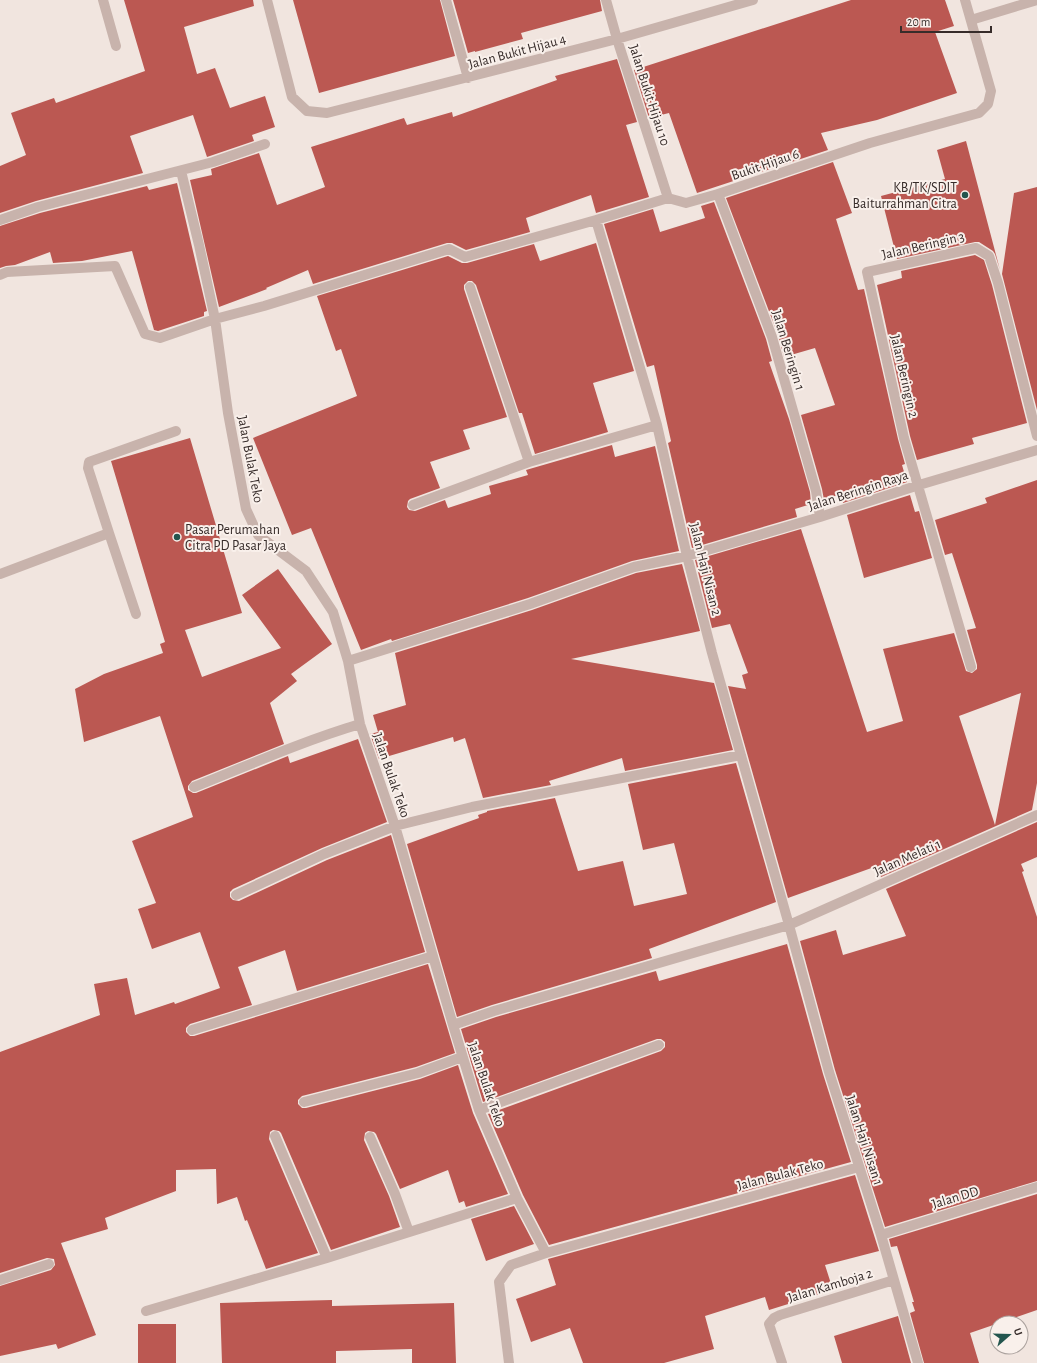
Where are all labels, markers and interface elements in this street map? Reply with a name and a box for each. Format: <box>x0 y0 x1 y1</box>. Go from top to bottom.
scale bar <box>901 8 991 34</box>
text: 20 m <box>907 16 930 28</box>
street label: Jalan Bukit Hijau 4 <box>467 32 568 72</box>
street label: Jalan Bukit Hijau 10 <box>626 43 672 148</box>
street label: Bukit Hijau 6 <box>730 147 801 183</box>
place label: KB/TK/SDIT Baiturrahman Citra <box>853 181 958 211</box>
marker: KB/TK/SDIT Baiturrahman Citra <box>960 190 970 200</box>
street label: Jalan Beringin 3 <box>881 230 966 262</box>
street label: Jalan Beringin 1 <box>769 308 807 392</box>
street label: Jalan Beringin 2 <box>888 333 920 419</box>
street label: Jalan Bulak Teko <box>235 414 265 504</box>
street label: Jalan Beringin Raya <box>806 468 911 514</box>
street label: Jalan Haji Nisan 2 <box>687 521 723 617</box>
place label: Pasar Perumahan Citra PD Pasar Jaya <box>185 523 287 553</box>
marker: Pasar Perumahan Citra PD Pasar Jaya <box>172 532 182 542</box>
street label: Jalan Bulak Teko <box>370 731 412 820</box>
street label: Jalan Melati 1 <box>872 837 943 879</box>
street label: Jalan Bulak Teko <box>465 1040 507 1129</box>
street label: Jalan Haji Nisan 1 <box>843 1094 885 1187</box>
street label: Jalan Bulak Teko <box>736 1157 825 1193</box>
street label: Jalan DD <box>930 1184 980 1212</box>
street label: Jalan Kamboja 2 <box>786 1266 874 1305</box>
north arrow <box>989 1315 1029 1355</box>
text: U <box>1012 1327 1024 1337</box>

